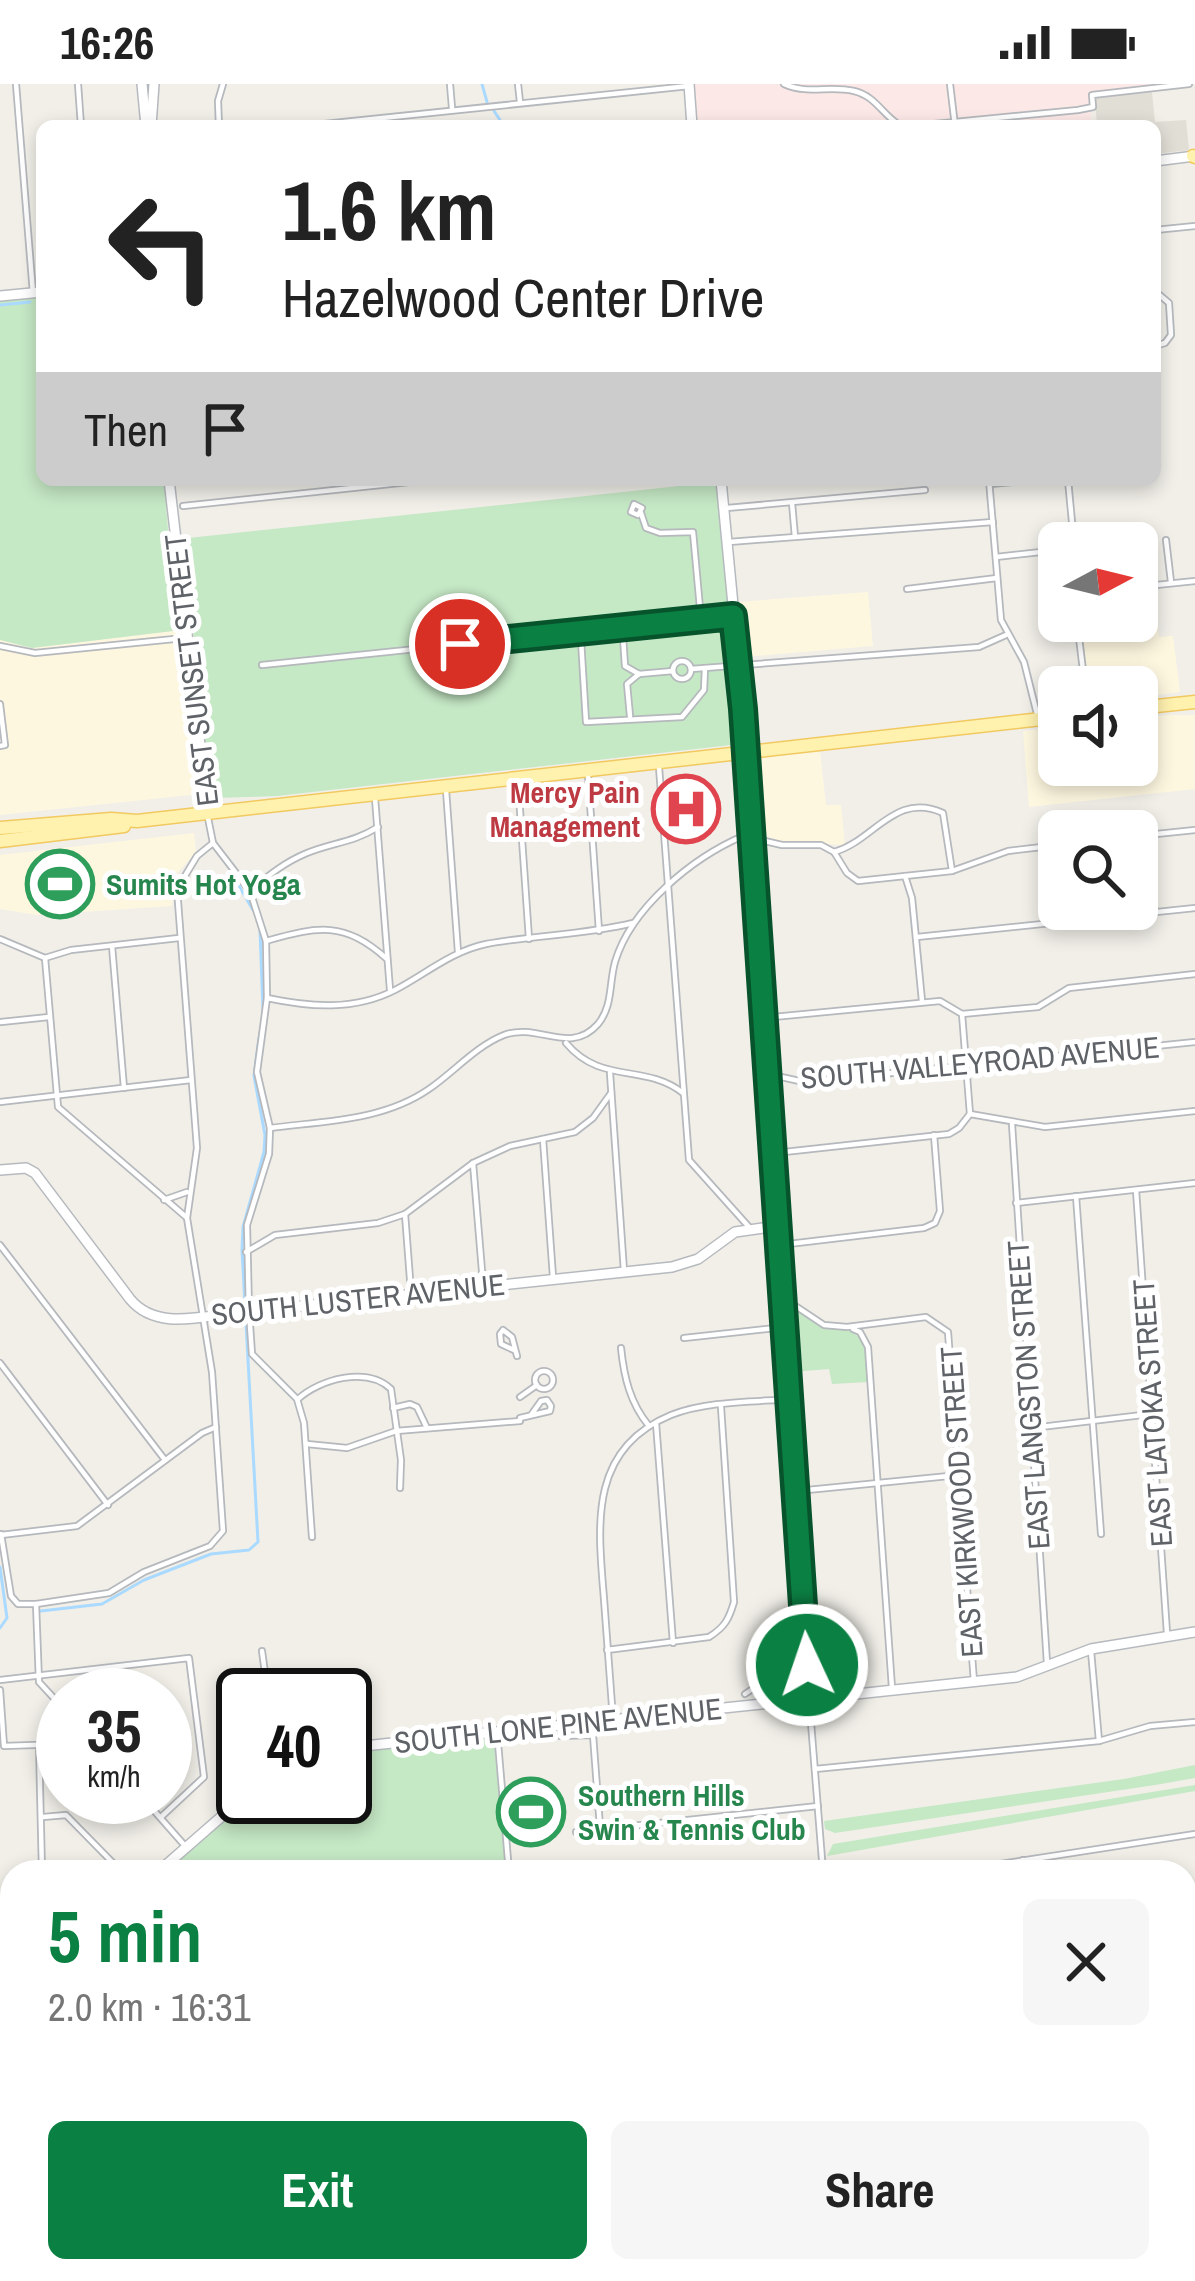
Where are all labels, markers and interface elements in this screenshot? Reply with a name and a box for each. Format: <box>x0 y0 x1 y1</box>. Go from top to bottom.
text: 16:26 <box>60 12 154 73</box>
text: 1.6 km <box>282 153 496 266</box>
icon: left <box>84 168 240 324</box>
text: Hazelwood Center Drive <box>282 261 764 334</box>
icon: arrive <box>192 396 258 462</box>
text: Then <box>84 399 168 460</box>
north arrow <box>1038 522 1158 642</box>
map controls <box>1038 522 1158 930</box>
street label: EAST SUNSET STREET <box>154 532 228 808</box>
pin <box>409 593 511 695</box>
icon: arrive <box>427 611 493 677</box>
button: sound <box>1038 666 1158 786</box>
place label: Mercy Pain Management <box>490 772 640 846</box>
hospital icon: Mercy Pain Management <box>651 774 721 844</box>
button: search <box>1038 810 1158 930</box>
sports icon: Sumits Hot Yoga <box>25 849 95 919</box>
place label: Sumits Hot Yoga <box>106 864 301 904</box>
street label: SOUTH VALLEYROAD AVENUE <box>799 1026 1161 1098</box>
street label: EAST LANGSTON STREET <box>997 1239 1059 1551</box>
street label: SOUTH LUSTER AVENUE <box>209 1264 507 1334</box>
street label: EAST LATOKA STREET <box>1123 1278 1181 1548</box>
street label: EAST KIRKWOOD STREET <box>930 1345 992 1659</box>
position arrow <box>744 1602 870 1728</box>
speed limit sign: 40 <box>216 1668 372 1824</box>
street label: SOUTH LONE PINE AVENUE <box>392 1688 724 1762</box>
text: 35 <box>87 1690 141 1771</box>
text: km/h <box>87 1756 141 1796</box>
place label: Southern Hills Swin & Tennis Club <box>578 1775 806 1849</box>
sports icon: Southern Hills Swin & Tennis Club <box>496 1777 566 1847</box>
text: 5 min <box>48 1887 202 1984</box>
button: close <box>1023 1899 1149 2025</box>
text: 2.0 km · 16:31 <box>48 1981 251 2033</box>
button: Exit <box>48 2121 587 2259</box>
button: Share <box>611 2121 1149 2259</box>

